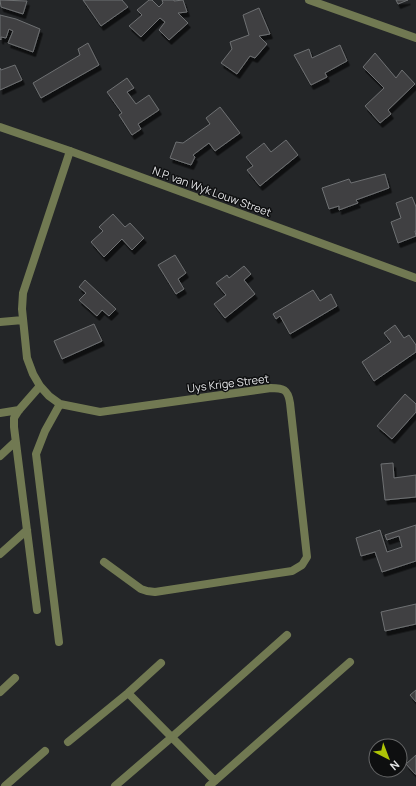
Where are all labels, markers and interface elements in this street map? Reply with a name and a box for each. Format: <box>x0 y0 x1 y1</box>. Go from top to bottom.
street label: N.P. van Wyk Louw Street <box>150 162 274 220</box>
street label: Uys Krige Street <box>186 371 270 395</box>
north arrow <box>368 738 408 778</box>
text: N <box>387 758 403 774</box>

